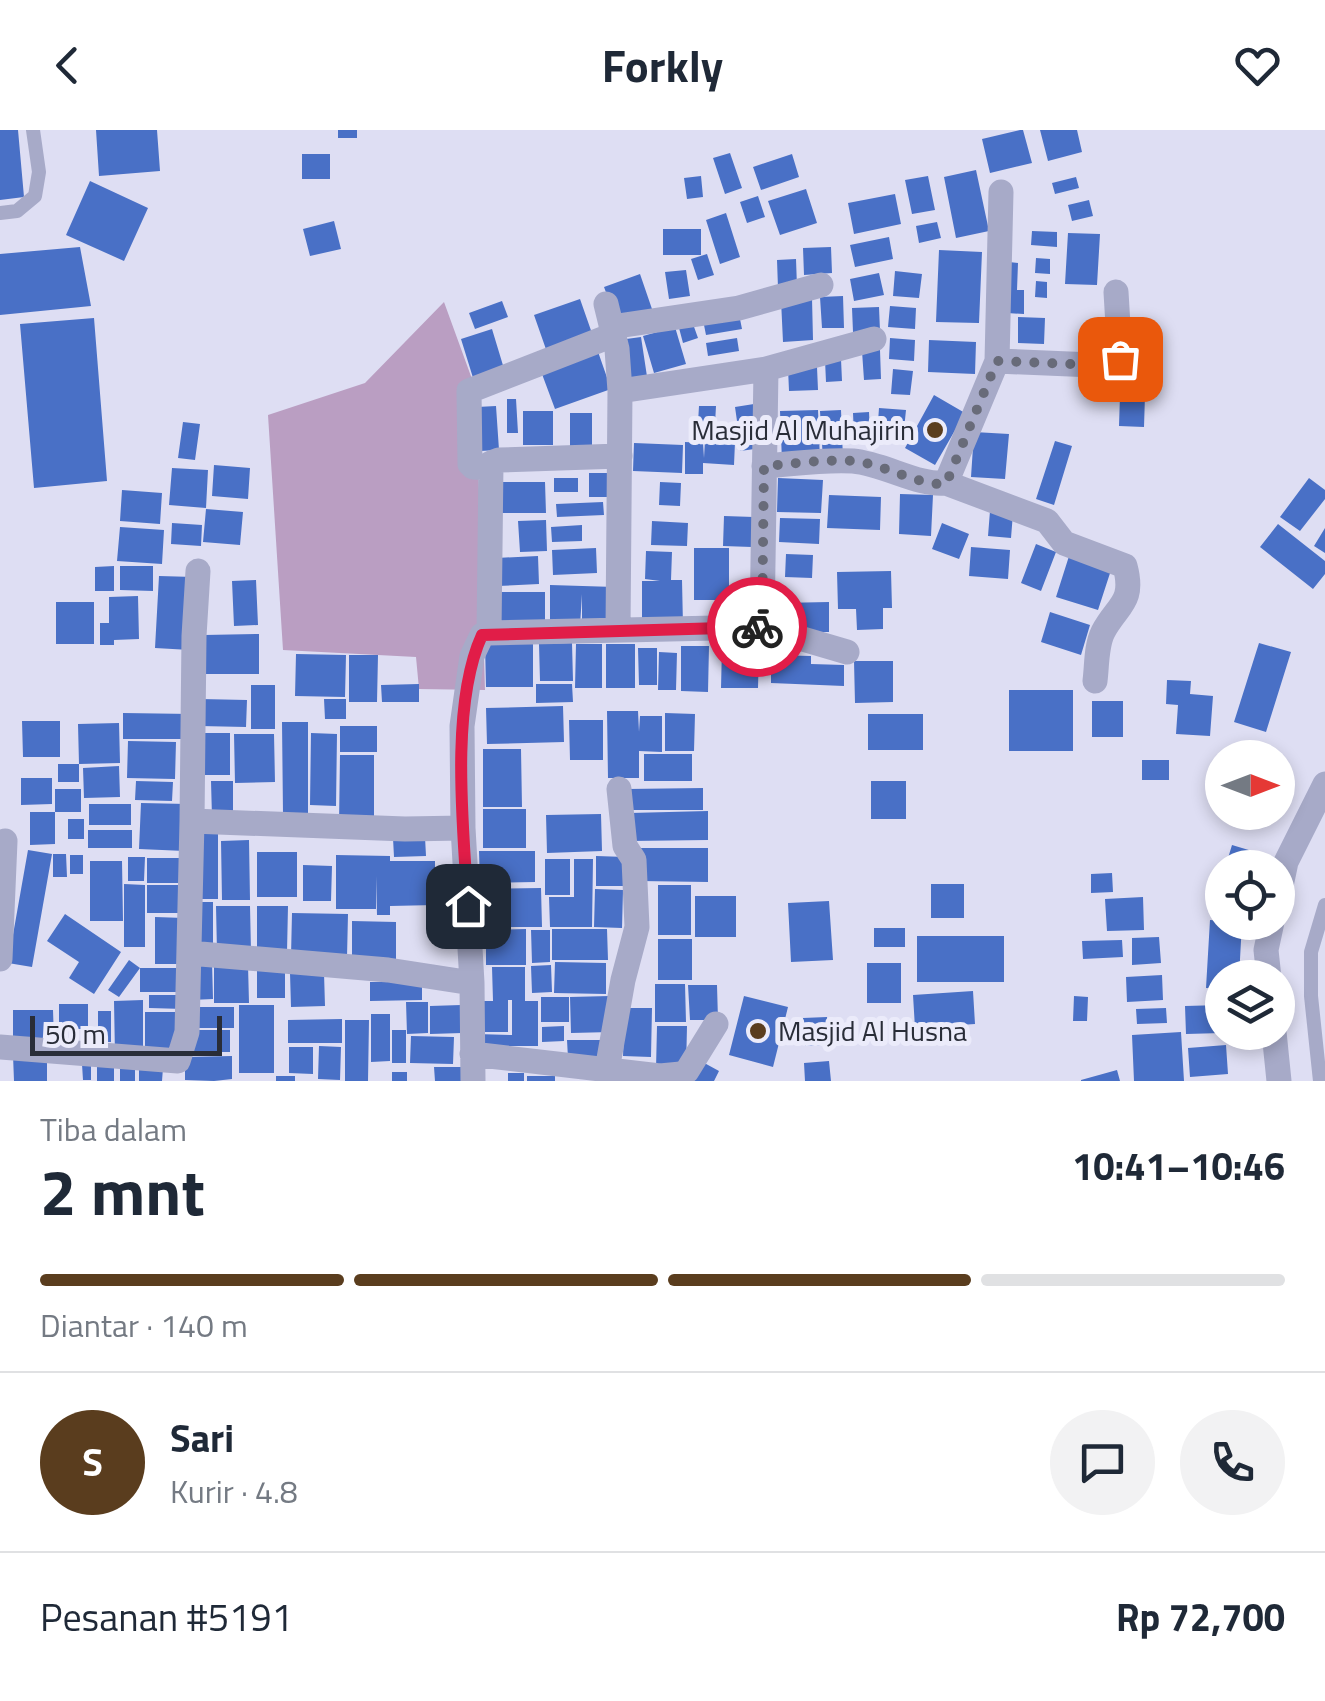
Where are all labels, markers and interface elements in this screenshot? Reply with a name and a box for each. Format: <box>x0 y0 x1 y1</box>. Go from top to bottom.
text: Forkly <box>602 31 723 99</box>
icon: back <box>40 38 95 93</box>
icon: heart <box>1230 38 1285 93</box>
pin <box>1078 317 1163 402</box>
icon: bag <box>1093 332 1148 387</box>
place label: Masjid Al Muhajirin <box>691 408 915 451</box>
marker: Masjid Al Muhajirin <box>924 419 946 441</box>
courier <box>707 577 807 677</box>
icon: bike <box>730 600 785 655</box>
north arrow <box>1205 740 1295 830</box>
map controls <box>1205 740 1295 1050</box>
button: locate <box>1205 850 1295 940</box>
pin <box>426 864 511 949</box>
icon: home <box>441 879 496 934</box>
button: layers <box>1205 960 1295 1050</box>
place label: Masjid Al Husna <box>778 1009 967 1052</box>
scale bar <box>30 1011 222 1056</box>
text: 50 m <box>45 1012 106 1055</box>
marker: Masjid Al Husna <box>747 1020 769 1042</box>
text: Tiba dalam <box>40 1105 187 1153</box>
text: 10:41–10:46 <box>1072 1137 1285 1195</box>
text: 2 mnt <box>40 1141 205 1240</box>
text: Diantar · 140 m <box>40 1301 248 1349</box>
text: Sari <box>170 1409 234 1467</box>
button: chat <box>1050 1410 1155 1515</box>
button: phone <box>1180 1410 1285 1515</box>
text: S <box>82 1433 103 1491</box>
text: Kurir · 4.8 <box>170 1467 298 1515</box>
text: Pesanan #5191 <box>40 1588 293 1646</box>
text: Rp 72,700 <box>1116 1588 1285 1646</box>

